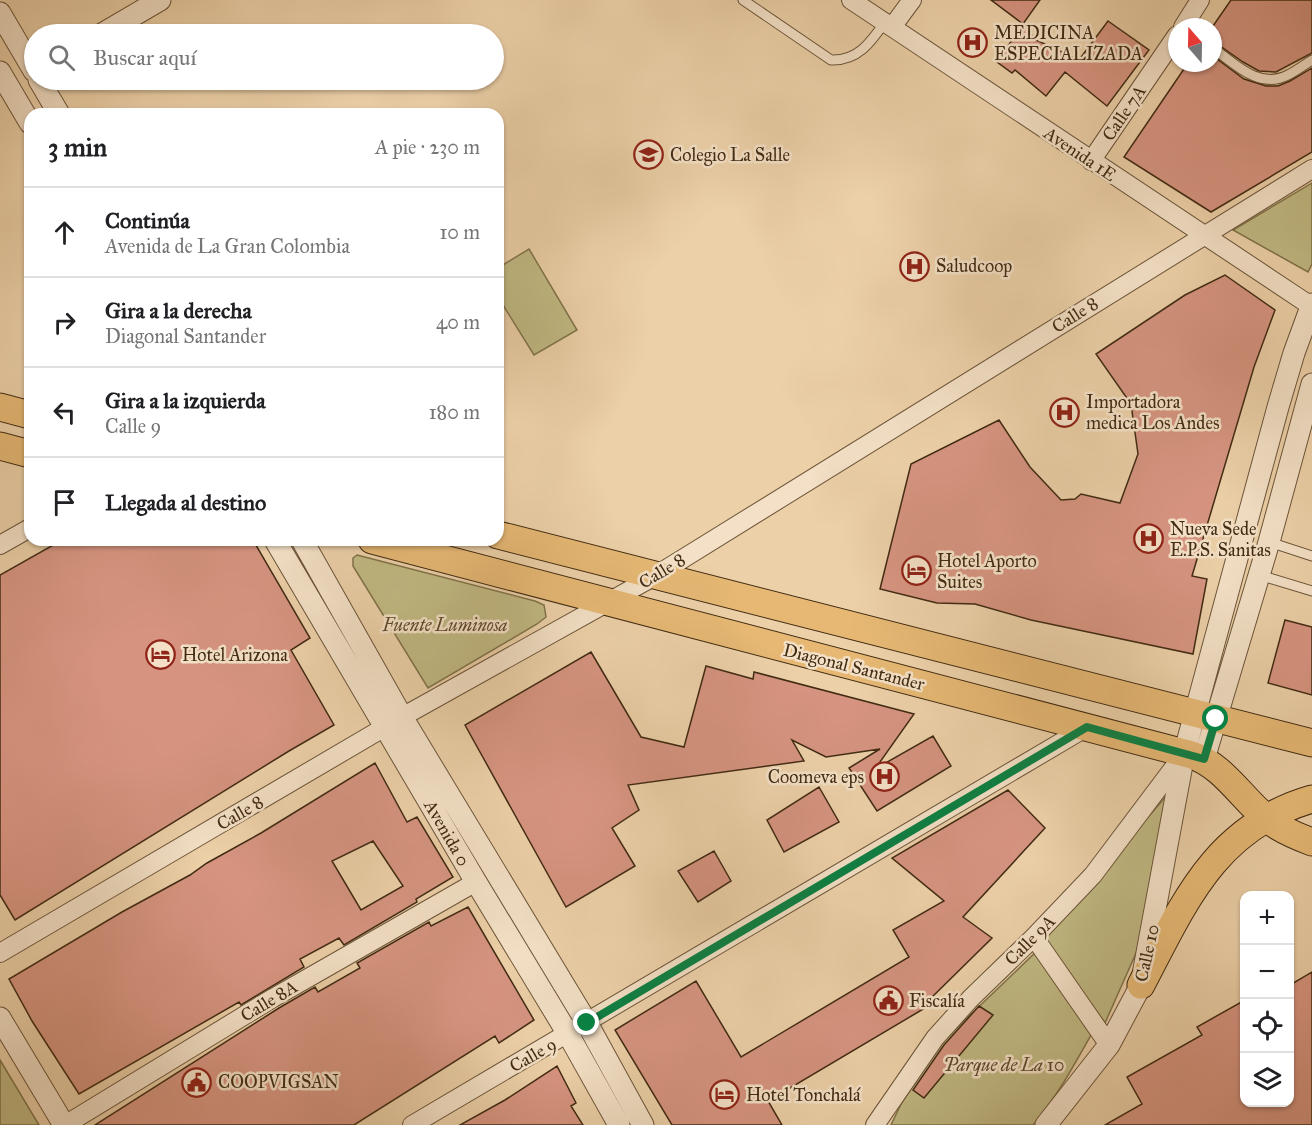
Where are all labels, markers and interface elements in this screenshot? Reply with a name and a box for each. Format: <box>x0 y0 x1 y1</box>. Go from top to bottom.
north arrow <box>1168 18 1222 72</box>
place label: MEDICINA ESPECIALIZADA <box>994 22 1143 65</box>
search box <box>24 24 504 90</box>
hospital icon: MEDICINA ESPECIALIZADA <box>957 27 989 59</box>
icon: search <box>45 41 78 74</box>
text: Buscar aquí <box>93 44 196 71</box>
street label: Calle 7A <box>1097 81 1151 145</box>
street label: Avenida 1E <box>1039 121 1120 186</box>
text: 3 min <box>48 131 107 163</box>
text: A pie · 230 m <box>375 135 480 159</box>
school or university icon: Colegio La Salle <box>633 139 665 171</box>
place label: Colegio La Salle <box>670 144 790 167</box>
text: Continúa <box>105 207 190 234</box>
icon: ahead <box>48 216 81 249</box>
text: 10 m <box>439 220 480 244</box>
text: Avenida de La Gran Colombia <box>105 234 350 258</box>
hospital icon: Saludcoop <box>899 250 931 282</box>
place label: Saludcoop <box>936 255 1012 277</box>
street label: Calle 8 <box>1048 292 1102 338</box>
text: Gira a la derecha <box>105 297 252 324</box>
icon: right <box>48 306 81 339</box>
text: 40 m <box>436 310 480 334</box>
text: Diagonal Santander <box>105 324 266 348</box>
text: Gira a la izquierda <box>105 387 266 414</box>
place label: Importadora medica Los Andes <box>1086 391 1219 434</box>
icon: left <box>48 396 81 429</box>
hospital icon: Importadora medica Los Andes <box>1049 396 1081 428</box>
text: 180 m <box>429 400 480 424</box>
text: Calle 9 <box>105 414 161 438</box>
icon: arrive <box>48 486 81 519</box>
text: Llegada al destino <box>105 489 266 516</box>
place label: Nueva Sede E.P.S. Sanitas <box>1170 518 1271 561</box>
hospital icon: Nueva Sede E.P.S. Sanitas <box>1133 523 1165 555</box>
street label: Calle 8 <box>635 549 689 593</box>
place label: Hotel Aporto Suites <box>937 550 1037 593</box>
hotel icon: Hotel Aporto Suites <box>900 555 932 587</box>
park label: Fuente Luminosa <box>382 614 508 636</box>
hotel icon: Hotel Arizona <box>145 639 177 671</box>
street label: Diagonal Santander <box>781 639 927 696</box>
place label: Hotel Arizona <box>182 644 288 666</box>
route start <box>1202 705 1228 731</box>
hospital icon: Coomeva eps <box>869 761 901 793</box>
place label: Coomeva eps <box>768 766 864 788</box>
street label: Calle 8 <box>213 791 267 835</box>
street label: Avenida 0 <box>419 795 475 870</box>
map controls <box>1240 891 1294 1107</box>
button: + <box>1240 891 1294 945</box>
street label: Calle 9A <box>1000 910 1060 970</box>
street label: Calle 10 <box>1130 922 1164 984</box>
button: − <box>1240 945 1294 999</box>
street label: Calle 8A <box>236 975 302 1027</box>
public building icon: Fiscalía <box>872 985 904 1017</box>
place label: Fiscalía <box>909 990 965 1012</box>
button: locate <box>1240 999 1294 1053</box>
route end <box>573 1009 599 1035</box>
street label: Calle 9 <box>506 1033 560 1077</box>
button: layers <box>1240 1053 1294 1107</box>
park label: Parque de La 10 <box>944 1054 1064 1076</box>
public building icon: COOPVIGSAN <box>181 1066 213 1098</box>
place label: COOPVIGSAN <box>218 1071 339 1093</box>
hotel icon: Hotel Tonchalá <box>709 1079 741 1111</box>
place label: Hotel Tonchalá <box>746 1084 861 1106</box>

